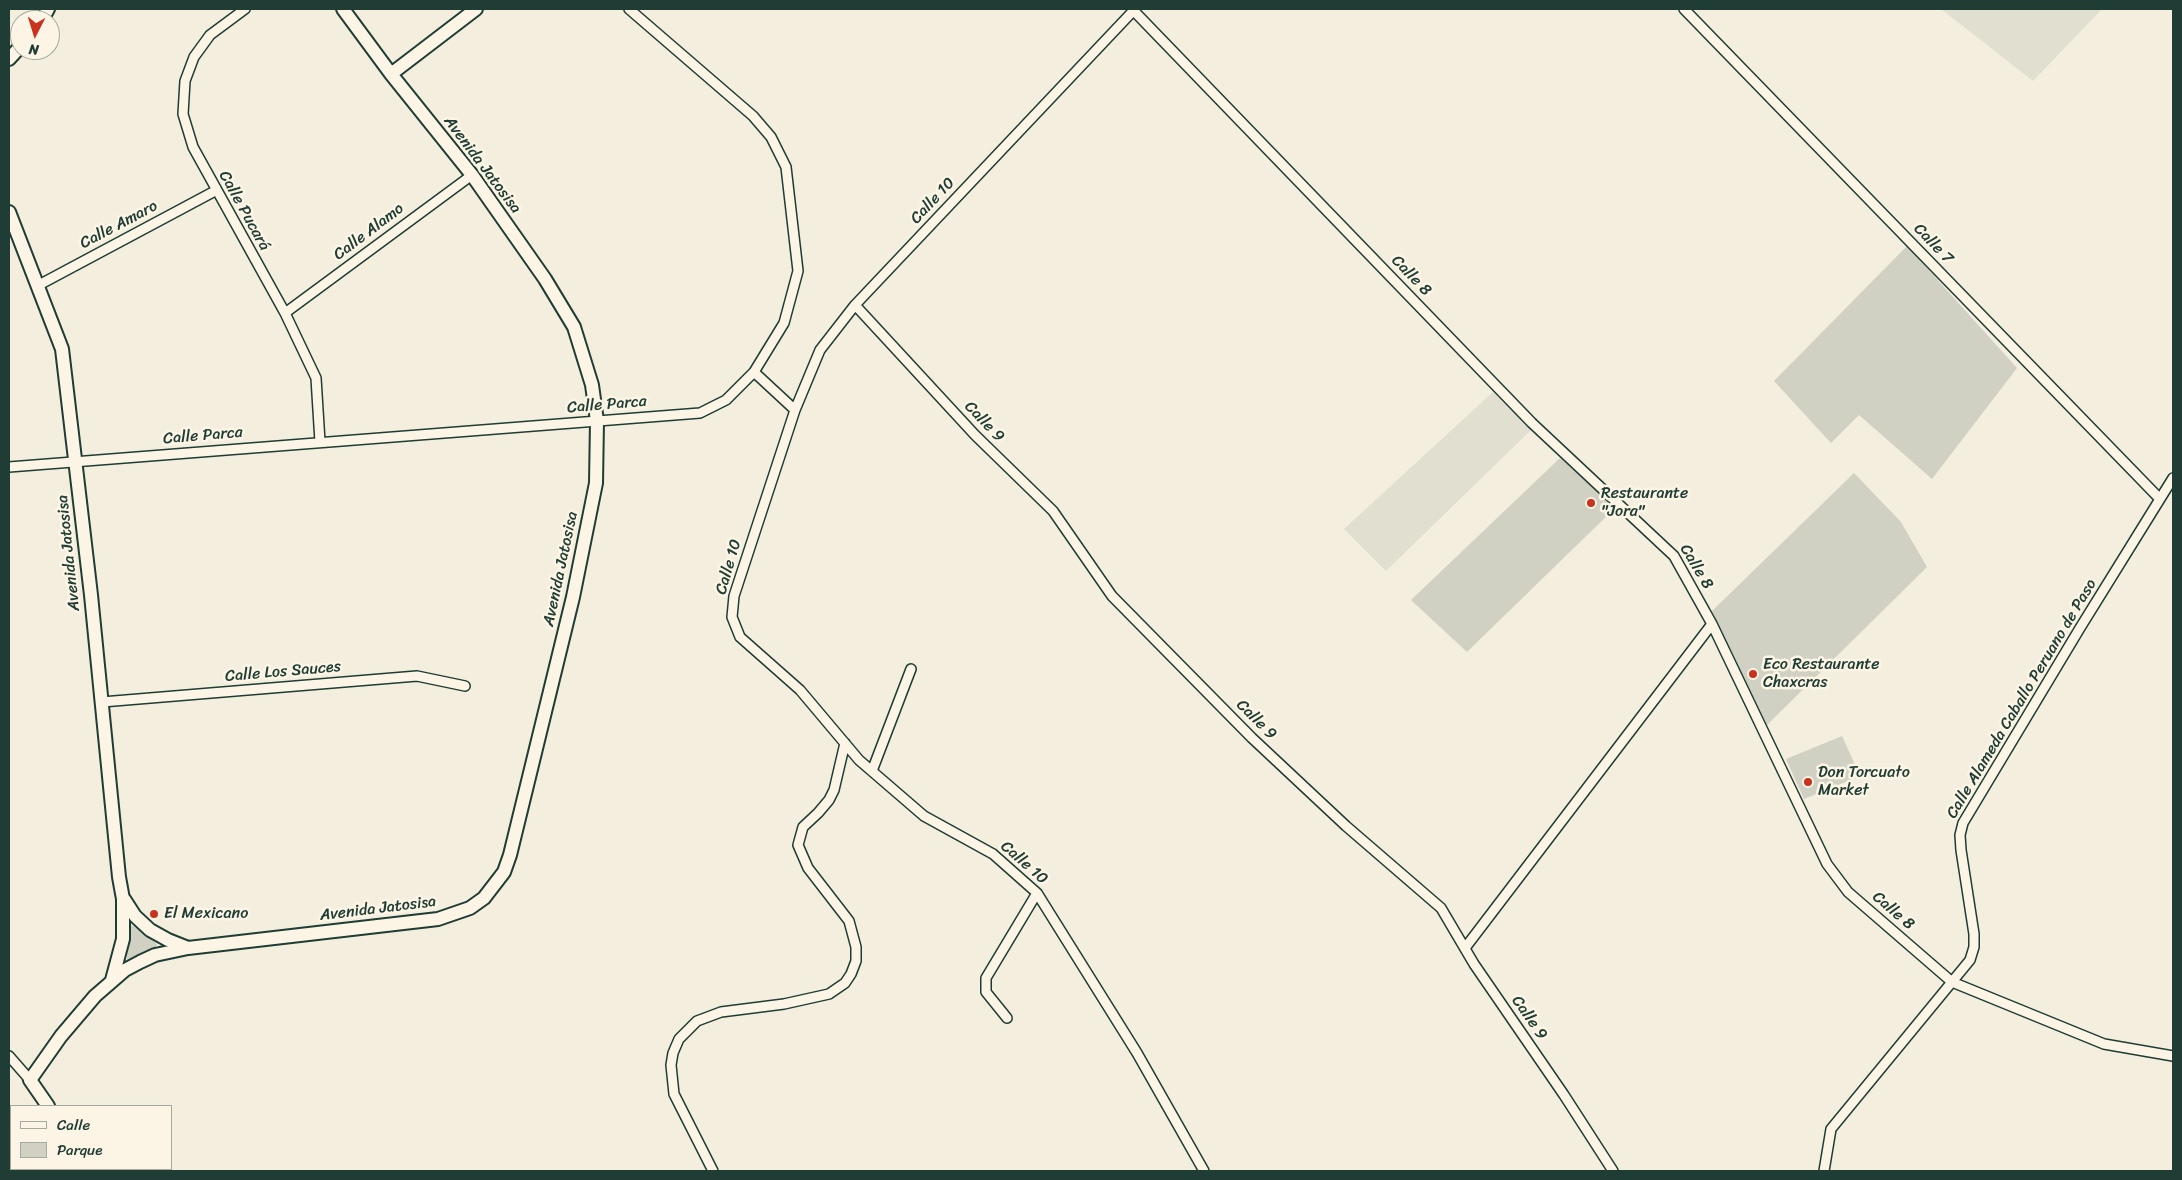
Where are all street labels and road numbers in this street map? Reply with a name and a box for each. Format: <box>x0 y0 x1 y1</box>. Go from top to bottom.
street label: Avenida Jatosisa <box>439 113 525 217</box>
street label: Calle Pucará <box>214 168 274 254</box>
street label: Calle 10 <box>907 174 959 228</box>
street label: Calle Amaro <box>77 197 161 253</box>
street label: Calle Alamo <box>330 199 408 265</box>
street label: Calle 7 <box>1909 220 1957 268</box>
street label: Calle 8 <box>1387 252 1435 300</box>
street label: Calle Parca <box>566 392 648 418</box>
street label: Calle 9 <box>960 398 1008 446</box>
street label: Calle Parca <box>162 423 244 449</box>
street label: Avenida Jatosisa <box>53 494 85 612</box>
street label: Avenida Jatosisa <box>539 510 583 628</box>
street label: Calle 10 <box>712 537 746 597</box>
street label: Calle 8 <box>1675 541 1717 593</box>
street label: Calle Alameda Caballo Peruano de Paso <box>1943 576 2101 822</box>
street label: Calle Los Sauces <box>224 657 342 687</box>
street label: Calle 9 <box>1232 696 1280 744</box>
street label: Calle 10 <box>996 837 1052 889</box>
street label: Calle 8 <box>1868 888 1918 934</box>
street label: Avenida Jatosisa <box>319 892 437 926</box>
street label: Calle 9 <box>1507 992 1551 1044</box>

